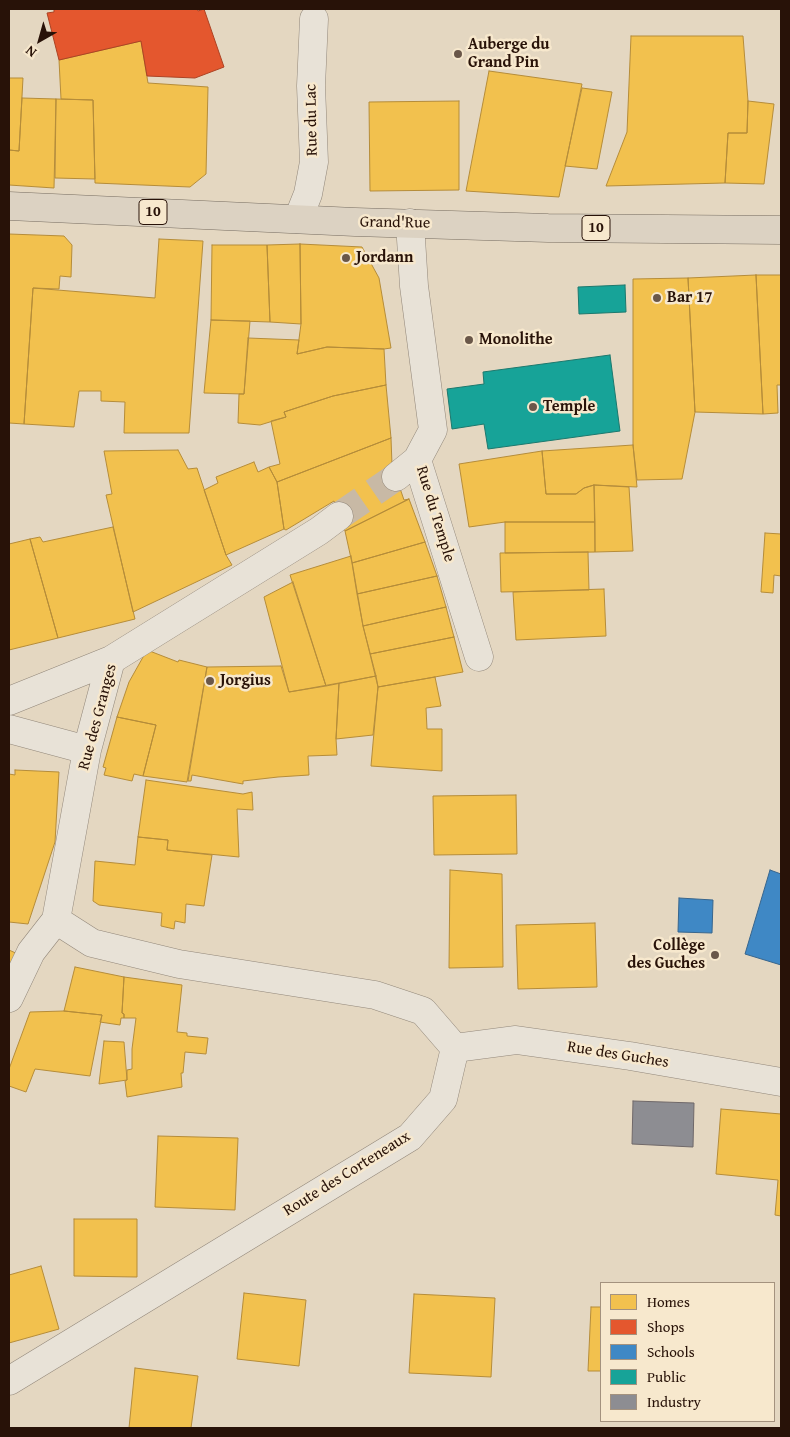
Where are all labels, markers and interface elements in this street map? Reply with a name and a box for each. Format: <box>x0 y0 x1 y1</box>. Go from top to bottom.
north arrow <box>15 15 65 65</box>
place label: Auberge du Grand Pin <box>468 35 550 73</box>
text: N <box>21 41 41 63</box>
marker: Auberge du Grand Pin <box>452 48 464 60</box>
street label: Rue du Lac <box>302 84 322 156</box>
road number: 10 <box>139 200 167 224</box>
street label: Grand'Rue <box>360 213 430 233</box>
road number: 10 <box>582 216 610 240</box>
place label: Jordann <box>356 248 414 268</box>
marker: Jordann <box>340 252 352 264</box>
place label: Bar 17 <box>667 288 713 308</box>
marker: Bar 17 <box>651 292 663 304</box>
place label: Monolithe <box>479 330 553 350</box>
marker: Monolithe <box>463 334 475 346</box>
place label: Temple <box>543 397 595 417</box>
marker: Temple <box>527 401 539 413</box>
street label: Rue du Temple <box>411 464 459 564</box>
street label: Rue des Granges <box>75 662 121 772</box>
place label: Jorgius <box>220 671 271 691</box>
marker: Jorgius <box>204 675 216 687</box>
place label: Collège des Guches <box>627 936 705 974</box>
marker: Collège des Guches <box>709 949 721 961</box>
street label: Rue des Guches <box>566 1037 670 1073</box>
street label: Route des Corteneaux <box>280 1127 414 1221</box>
legend <box>600 1282 775 1422</box>
text: Homes <box>647 1291 690 1312</box>
text: Shops <box>647 1316 684 1337</box>
text: Schools <box>647 1341 695 1362</box>
text: Public <box>647 1366 686 1387</box>
text: Industry <box>647 1391 701 1412</box>

